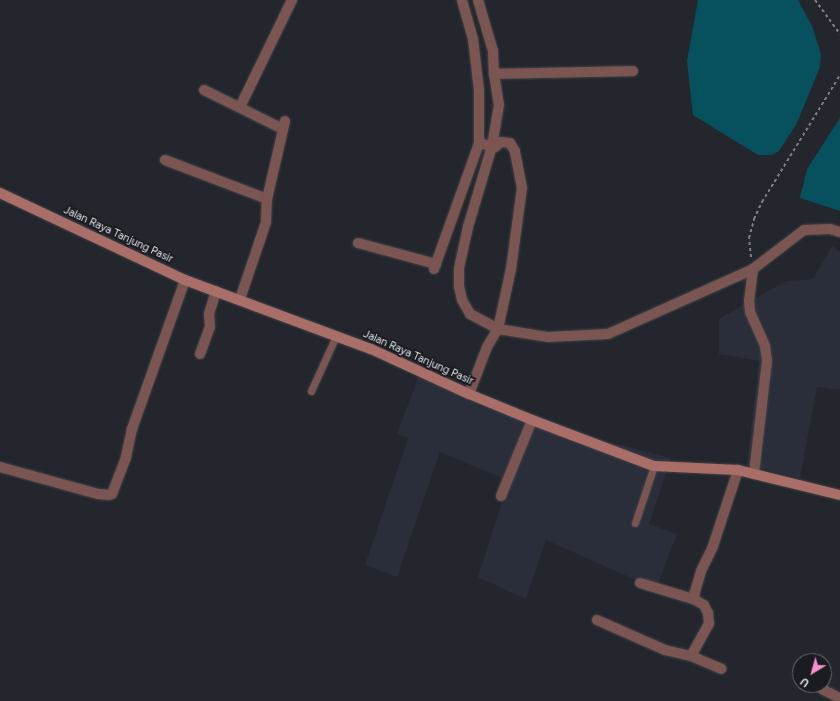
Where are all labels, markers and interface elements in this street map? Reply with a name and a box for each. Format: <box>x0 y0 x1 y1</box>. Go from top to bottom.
street label: Jalan Raya Tanjung Pasir <box>61 204 175 266</box>
street label: Jalan Raya Tanjung Pasir <box>361 328 475 388</box>
north arrow <box>792 653 832 693</box>
text: U <box>798 675 812 690</box>

